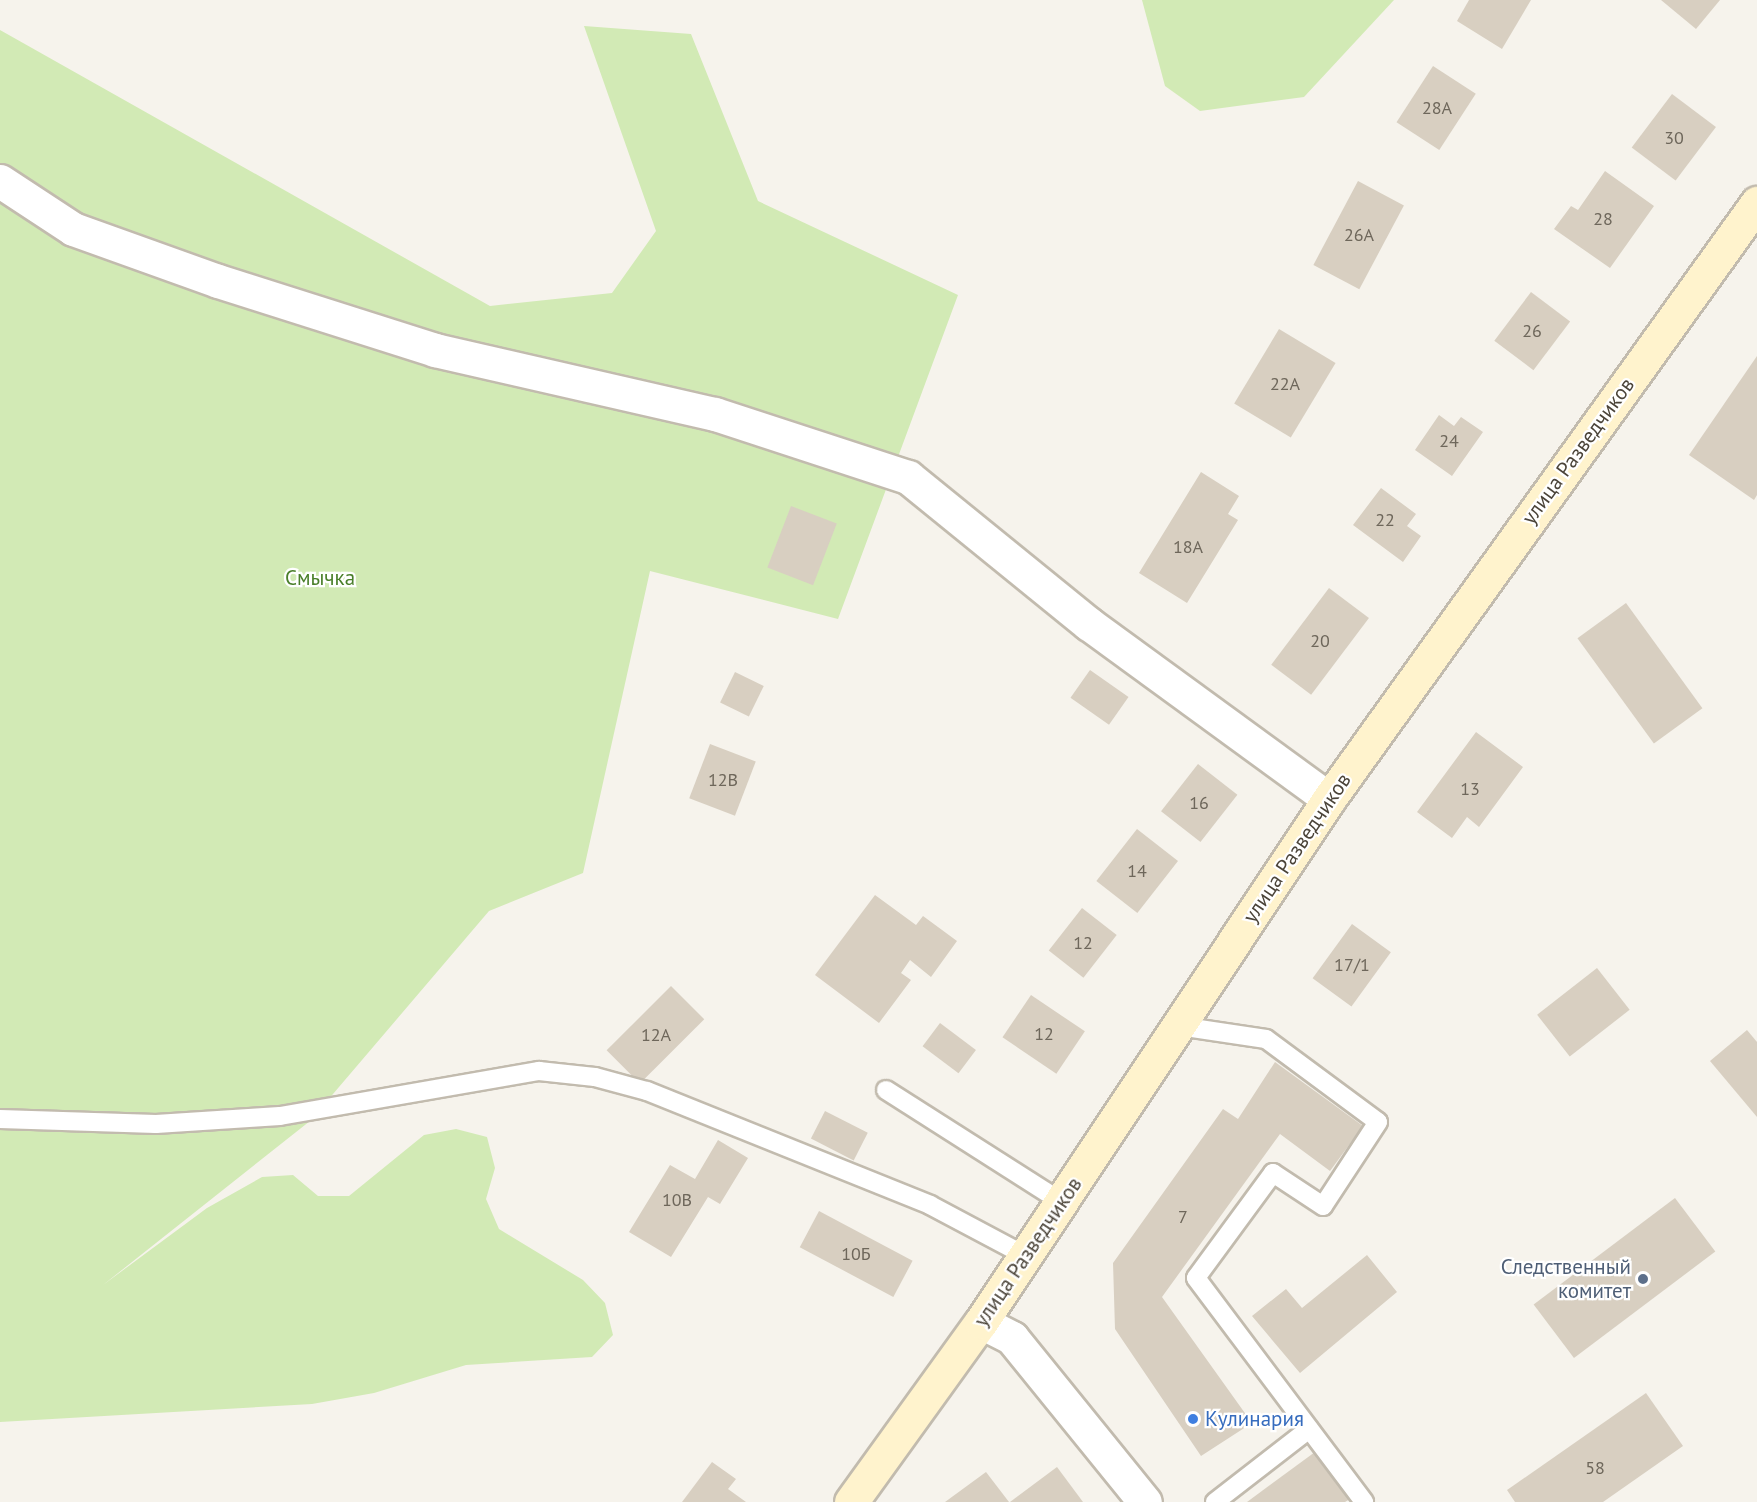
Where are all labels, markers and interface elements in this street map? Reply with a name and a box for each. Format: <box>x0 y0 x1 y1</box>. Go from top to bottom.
house number: 28А <box>1422 97 1452 119</box>
house number: 30 <box>1664 127 1684 149</box>
house number: 28 <box>1593 208 1613 230</box>
house number: 26А <box>1344 224 1374 246</box>
house number: 26 <box>1522 320 1542 342</box>
house number: 22А <box>1270 373 1300 395</box>
street label: улица Разведчиков <box>1516 373 1640 529</box>
house number: 24 <box>1439 430 1459 452</box>
house number: 22 <box>1375 509 1395 531</box>
house number: 18А <box>1173 536 1203 558</box>
park label: Смычка <box>285 565 355 591</box>
house number: 20 <box>1310 630 1330 652</box>
street label: улица Разведчиков <box>1238 768 1356 928</box>
house number: 12В <box>708 769 738 791</box>
house number: 13 <box>1460 778 1480 800</box>
house number: 16 <box>1189 792 1209 814</box>
house number: 14 <box>1127 860 1147 882</box>
house number: 12 <box>1073 932 1093 954</box>
house number: 17/1 <box>1334 954 1370 976</box>
house number: 12 <box>1034 1023 1054 1045</box>
house number: 12А <box>641 1024 671 1046</box>
street label: улица Разведчиков <box>969 1172 1087 1332</box>
house number: 10В <box>662 1189 692 1211</box>
house number: 7 <box>1178 1206 1188 1228</box>
house number: 10Б <box>841 1243 871 1265</box>
place label: Следственный комитет <box>1501 1254 1631 1304</box>
marker: Следственный комитет <box>1636 1272 1650 1286</box>
place label: Кулинария <box>1205 1406 1304 1432</box>
marker: Кулинария <box>1186 1412 1200 1426</box>
house number: 58 <box>1585 1457 1605 1479</box>

